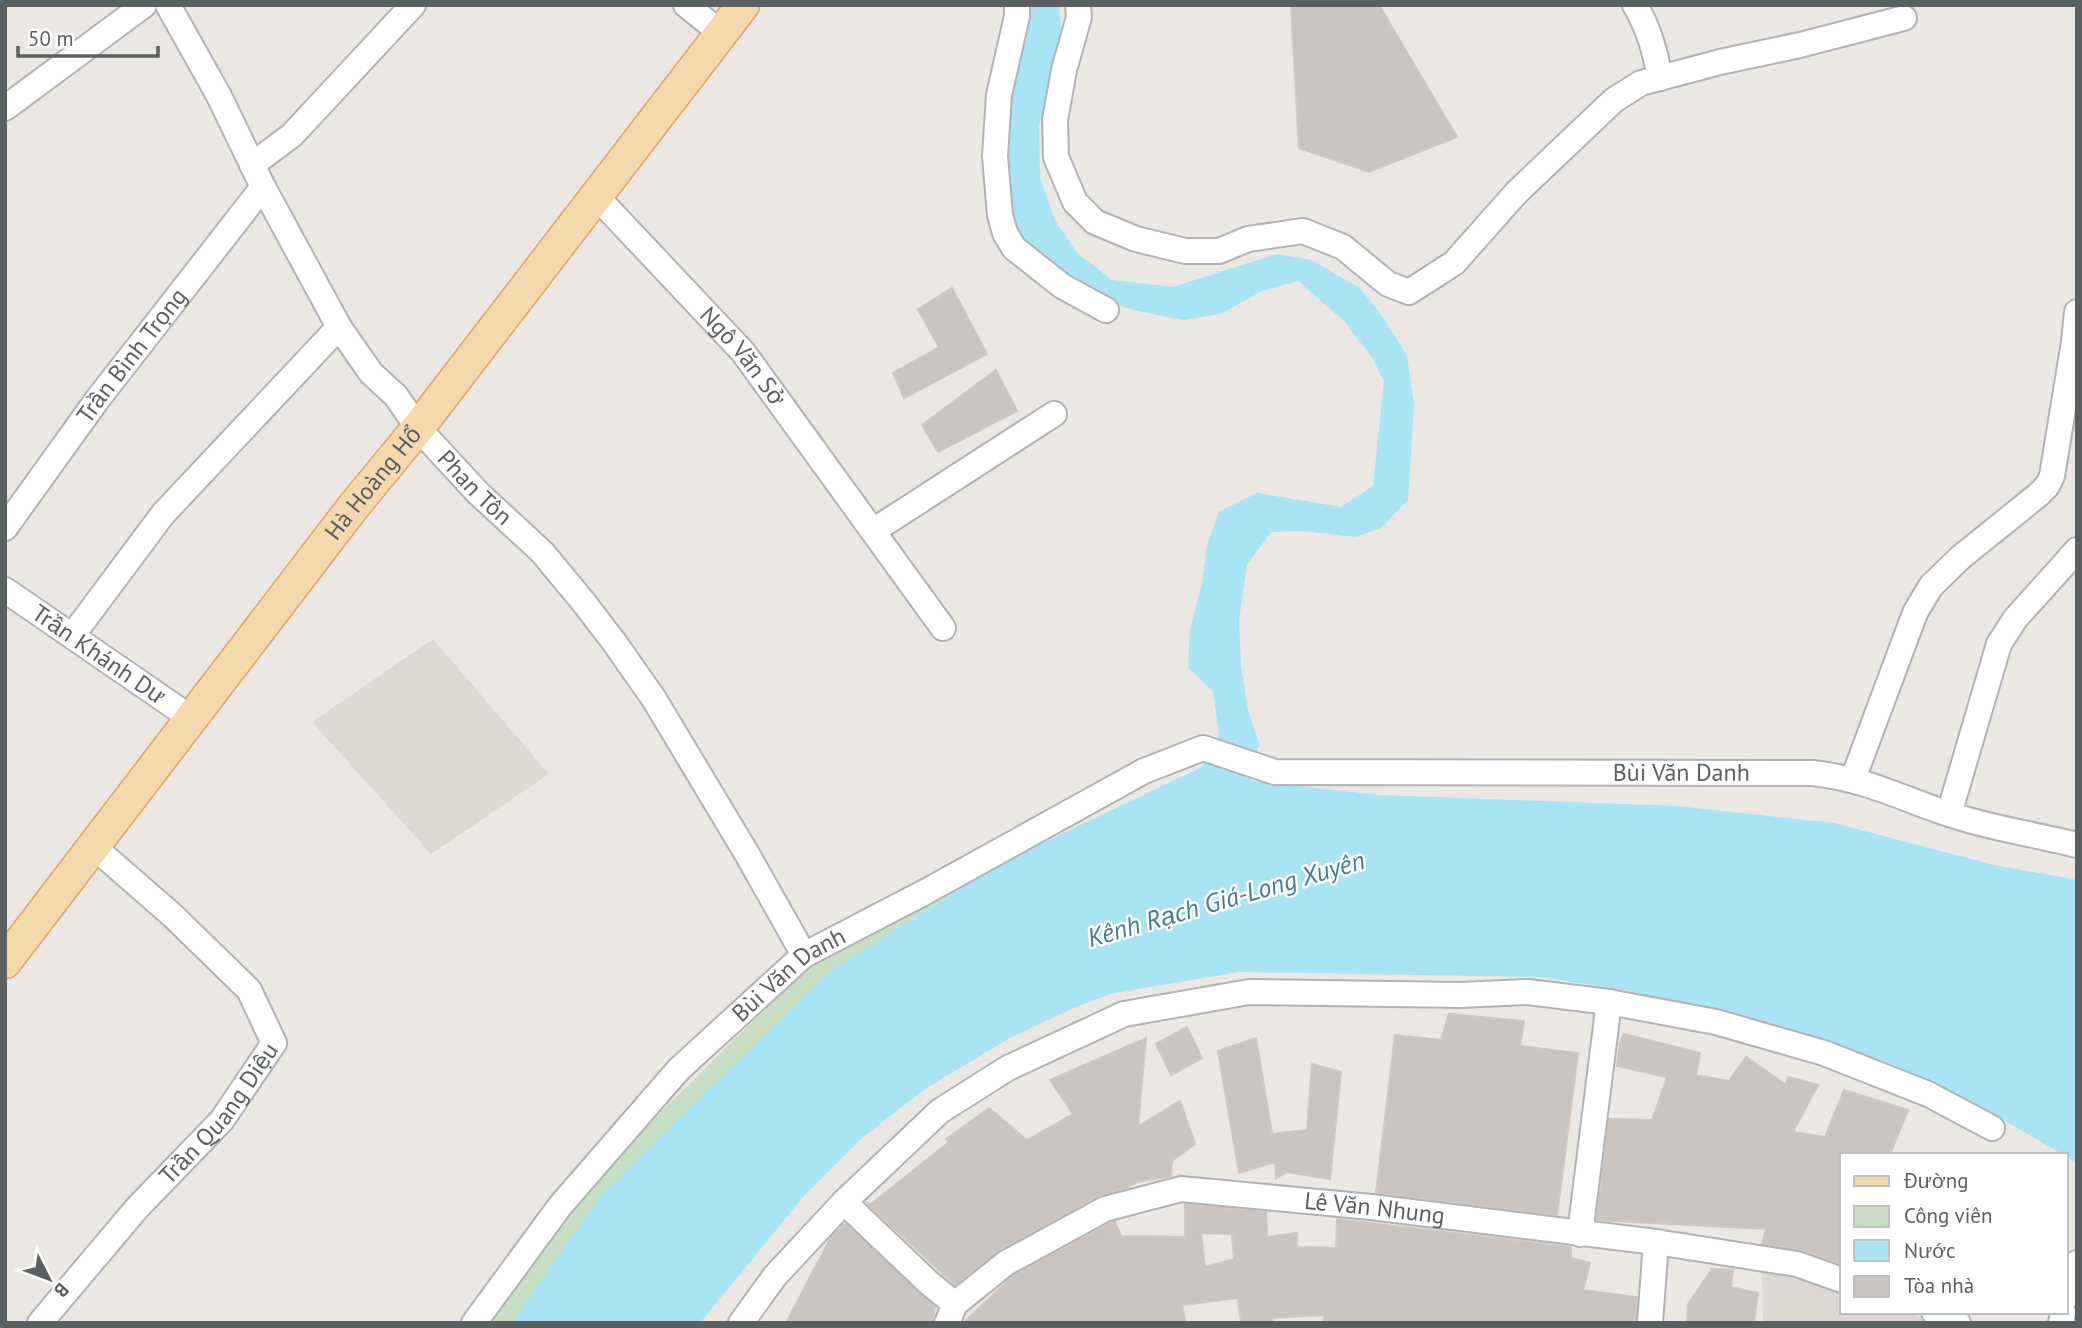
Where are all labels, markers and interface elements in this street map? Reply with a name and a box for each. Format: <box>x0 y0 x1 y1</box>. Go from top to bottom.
scale bar <box>18 14 158 58</box>
text: 50 m <box>28 25 74 52</box>
street label: Trần Bình Trọng <box>69 282 193 429</box>
street label: Ngô Văn Sở <box>693 300 793 412</box>
street label: Hà Hoàng Hổ <box>318 420 428 546</box>
street label: Phan Tôn <box>431 443 519 532</box>
street label: Trần Khánh Dư <box>26 597 172 711</box>
street label: Bùi Văn Danh <box>1613 757 1750 788</box>
water label: Kênh Rạch Giá-Long Xuyên <box>1083 843 1368 954</box>
street label: Bùi Văn Danh <box>725 920 851 1028</box>
street label: Trần Quang Diệu <box>152 1036 285 1191</box>
legend <box>1840 1153 2068 1314</box>
text: Đường <box>1903 1167 1968 1194</box>
street label: Lê Văn Nhung <box>1303 1185 1447 1231</box>
text: Công viên <box>1904 1202 1993 1229</box>
text: Nước <box>1904 1237 1955 1264</box>
north arrow <box>14 1244 84 1314</box>
text: Tòa nhà <box>1904 1272 1974 1299</box>
text: B <box>49 1278 74 1303</box>

